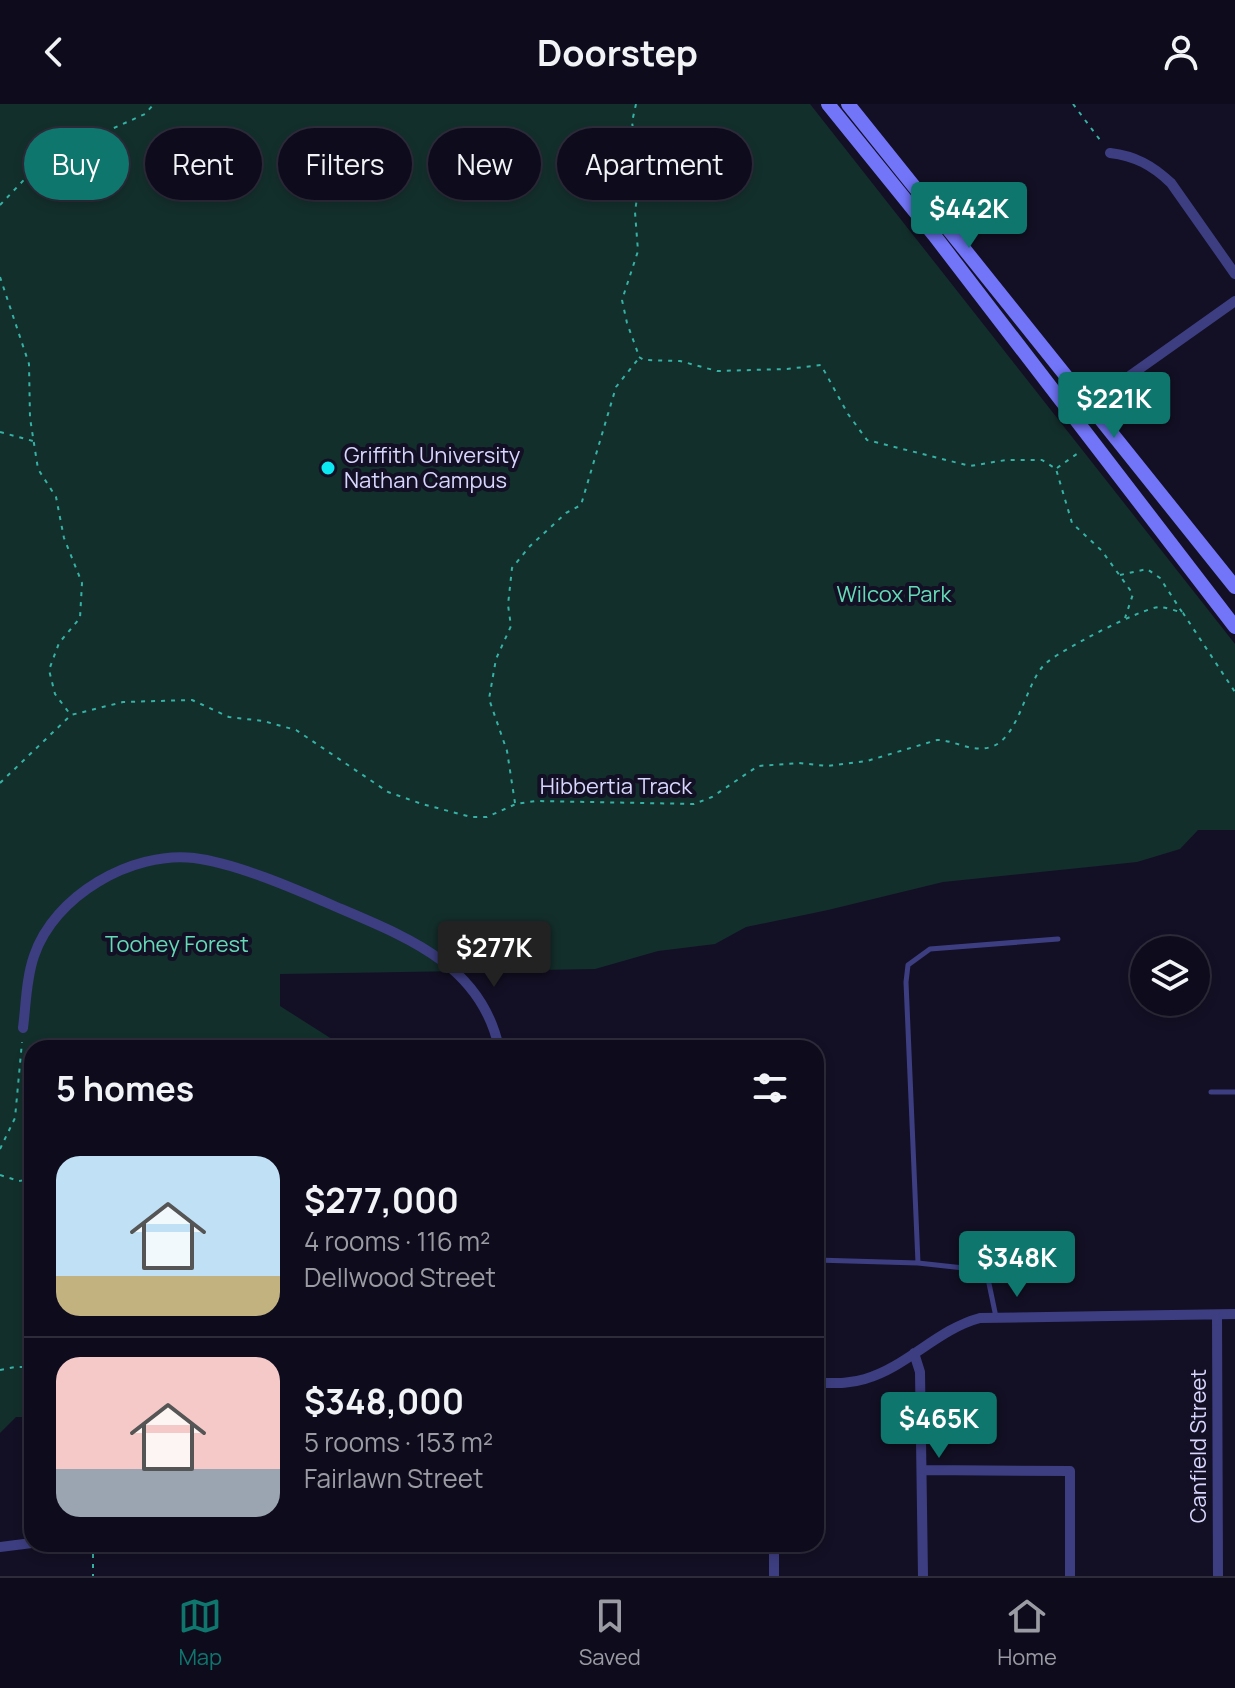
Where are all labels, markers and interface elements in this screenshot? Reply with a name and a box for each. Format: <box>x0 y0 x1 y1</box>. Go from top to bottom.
text: Doorstep <box>537 28 698 77</box>
icon: back <box>32 30 76 74</box>
icon: person <box>1159 30 1203 74</box>
chip: Buy <box>24 128 129 200</box>
chip: Rent <box>145 128 262 200</box>
chip: Filters <box>278 128 412 200</box>
chip: New <box>428 128 541 200</box>
chip: Apartment <box>557 128 752 200</box>
pin: $442K <box>913 182 1025 250</box>
text: $442K <box>929 190 1009 226</box>
pin: $221K <box>1058 372 1170 440</box>
text: $221K <box>1076 380 1152 416</box>
place label: Griffith University Nathan Campus <box>344 440 521 495</box>
marker: Griffith University Nathan Campus <box>319 459 337 477</box>
park label: Wilcox Park <box>837 579 953 609</box>
street label: Hibbertia Track <box>540 771 693 801</box>
pin: $277K <box>438 921 550 989</box>
park label: Toohey Forest <box>105 929 249 959</box>
text: $277K <box>456 929 532 965</box>
map controls <box>1130 936 1210 1016</box>
button: layers <box>1130 936 1210 1016</box>
text: 5 homes <box>56 1065 194 1111</box>
icon: filters <box>748 1066 792 1110</box>
text: $277,000 <box>304 1177 459 1223</box>
icon: home <box>120 1188 216 1284</box>
text: 4 rooms · 116 m² <box>304 1223 490 1259</box>
pin: $348K <box>961 1231 1073 1299</box>
text: $348K <box>977 1239 1057 1275</box>
text: Dellwood Street <box>304 1259 496 1295</box>
street label: Canfield Street <box>1183 1369 1213 1523</box>
text: $348,000 <box>304 1378 464 1424</box>
icon: home <box>120 1389 216 1485</box>
pin: $465K <box>883 1392 995 1460</box>
text: $465K <box>899 1400 979 1436</box>
text: 5 rooms · 153 m² <box>304 1424 493 1460</box>
text: Fairlawn Street <box>304 1460 483 1496</box>
tab: Map <box>178 1594 222 1672</box>
tab: Saved <box>579 1594 641 1672</box>
tab: Home <box>997 1594 1057 1672</box>

